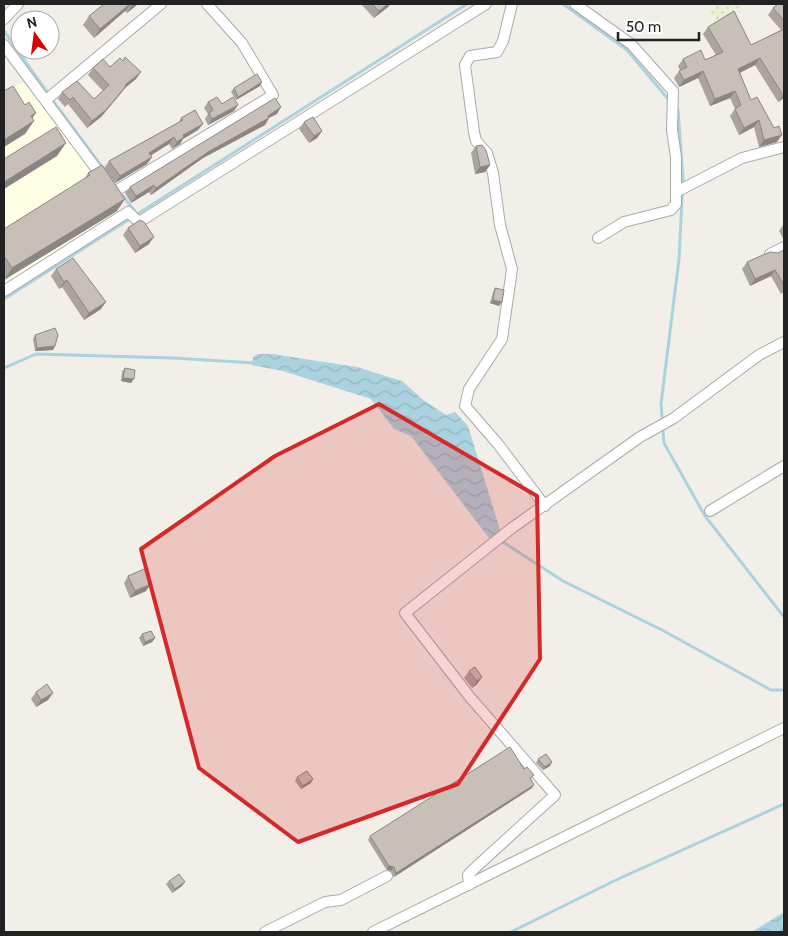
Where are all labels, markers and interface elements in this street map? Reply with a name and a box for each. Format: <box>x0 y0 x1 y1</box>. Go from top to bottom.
north arrow <box>10 10 60 60</box>
scale bar <box>618 10 699 42</box>
text: N <box>25 12 39 32</box>
text: 50 m <box>626 18 661 36</box>

